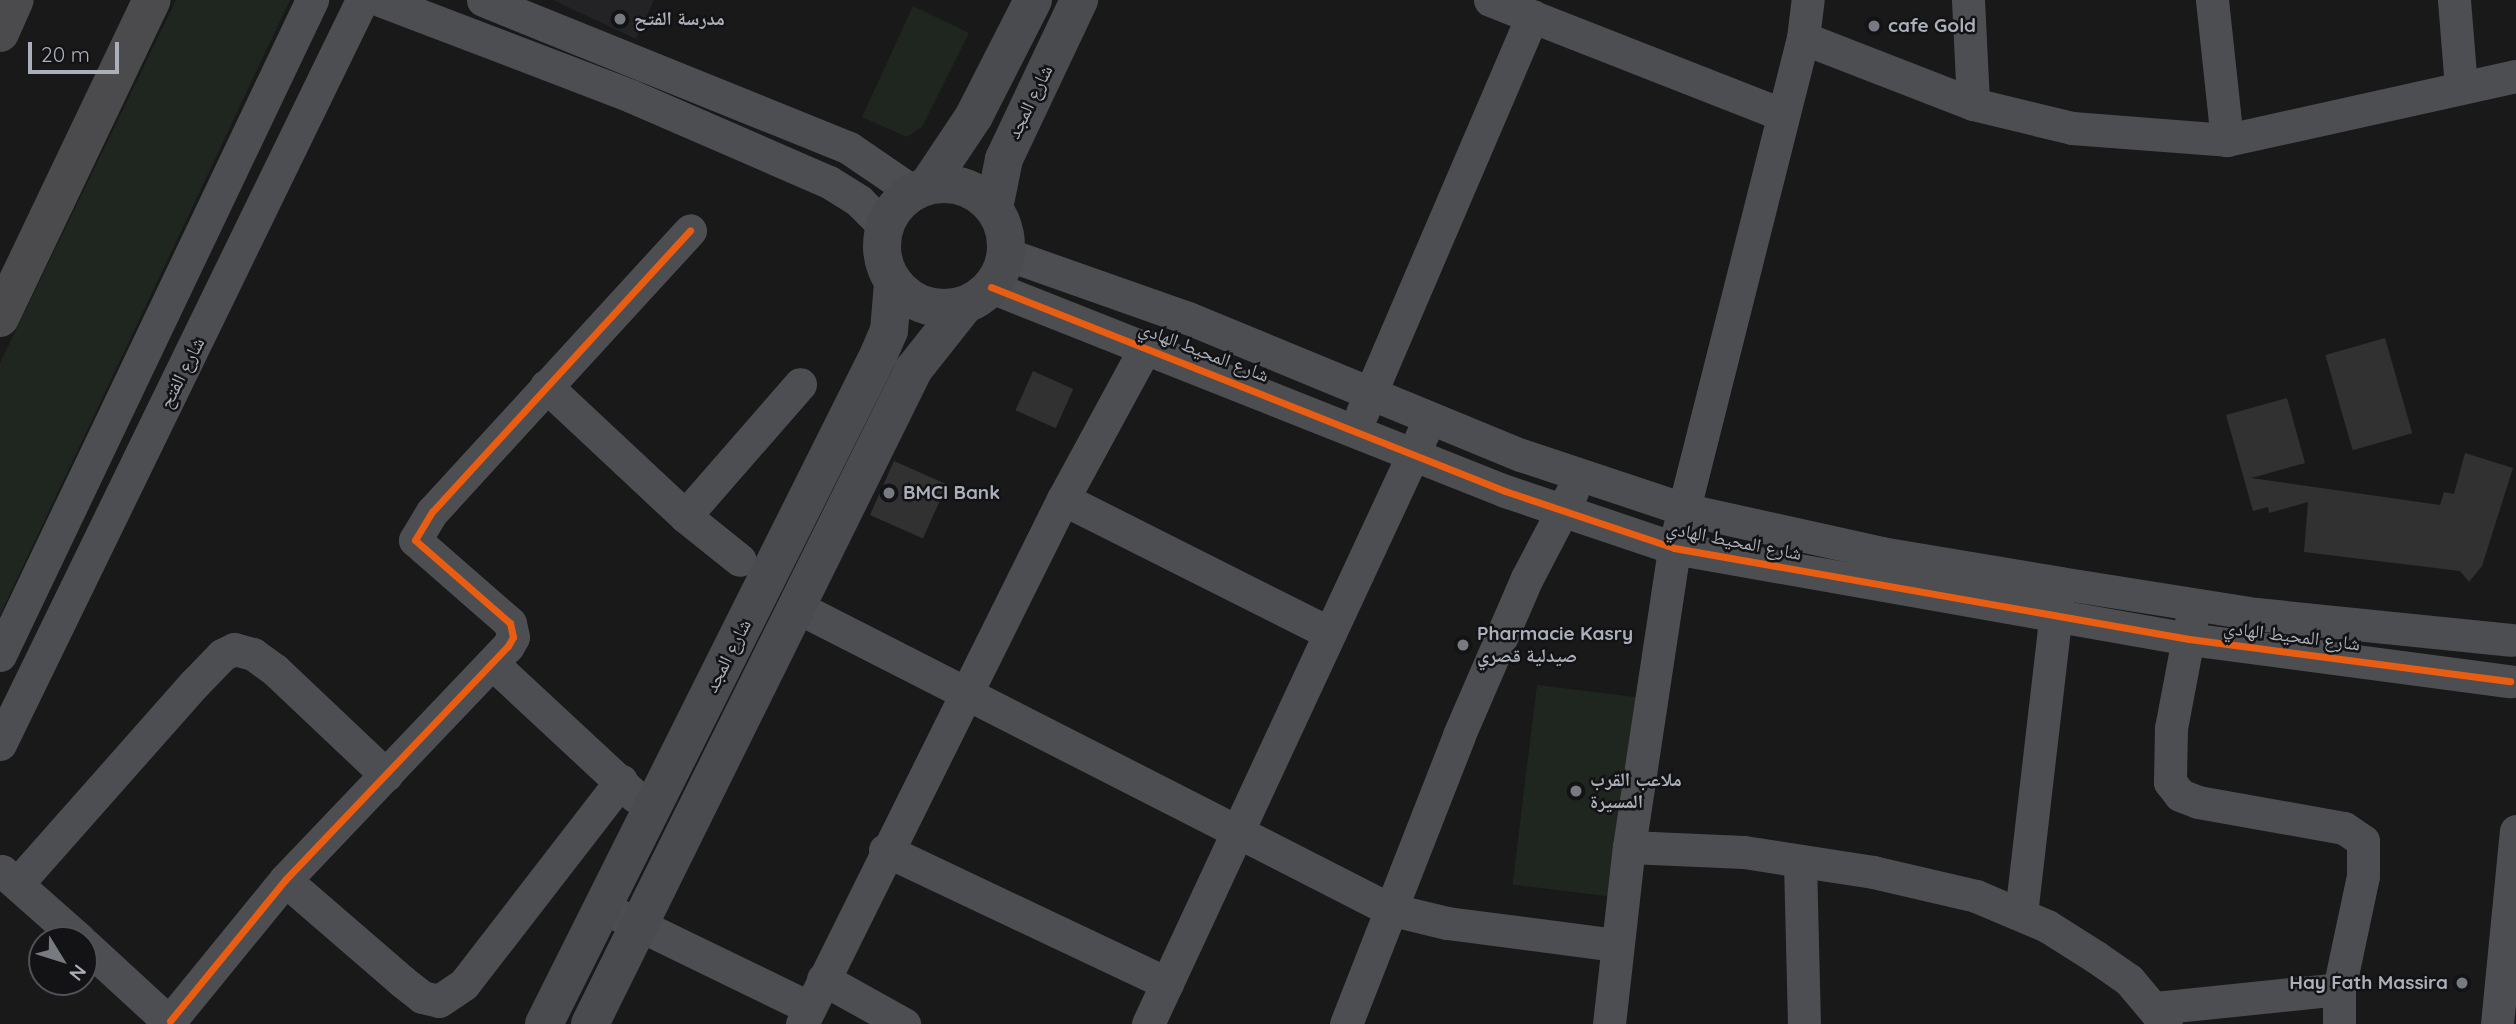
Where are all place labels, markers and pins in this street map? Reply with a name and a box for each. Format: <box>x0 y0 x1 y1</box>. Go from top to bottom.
place label: مدرسة الفتح <box>634 8 725 30</box>
marker: مدرسة الفتح <box>612 11 628 27</box>
place label: cafe Gold <box>1888 15 1976 37</box>
marker: cafe Gold <box>1866 18 1882 34</box>
place label: BMCI Bank <box>903 482 1000 504</box>
marker: BMCI Bank <box>881 485 897 501</box>
place label: Pharmacie Kasry صيدلية قصري <box>1477 623 1633 667</box>
marker: Pharmacie Kasry صيدلية قصري <box>1455 637 1471 653</box>
place label: ملاعب القرب المسيرة <box>1590 769 1682 813</box>
marker: ملاعب القرب المسيرة <box>1568 783 1584 799</box>
place label: Hay Fath Massira <box>2289 972 2448 994</box>
marker: Hay Fath Massira <box>2454 975 2470 991</box>

